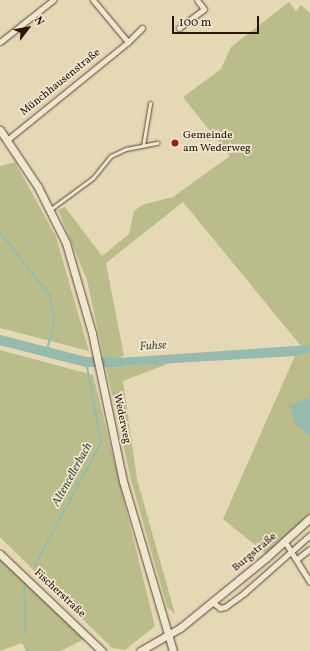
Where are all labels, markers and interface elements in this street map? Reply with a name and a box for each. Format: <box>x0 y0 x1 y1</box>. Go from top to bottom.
north arrow <box>8 8 48 48</box>
scale bar <box>174 8 261 34</box>
text: N <box>30 14 47 29</box>
text: 100 m <box>179 15 211 31</box>
street label: Münchhausenstraße <box>18 47 104 119</box>
place label: Gemeinde am Wederweg <box>183 130 251 156</box>
marker: Gemeinde am Wederweg <box>170 138 180 148</box>
water label: Fuhse <box>139 339 167 355</box>
street label: Wederweg <box>109 393 133 445</box>
water label: Altencellerbach <box>50 441 96 509</box>
street label: Burgstraße <box>230 531 280 575</box>
street label: Fischerstraße <box>31 567 87 621</box>

